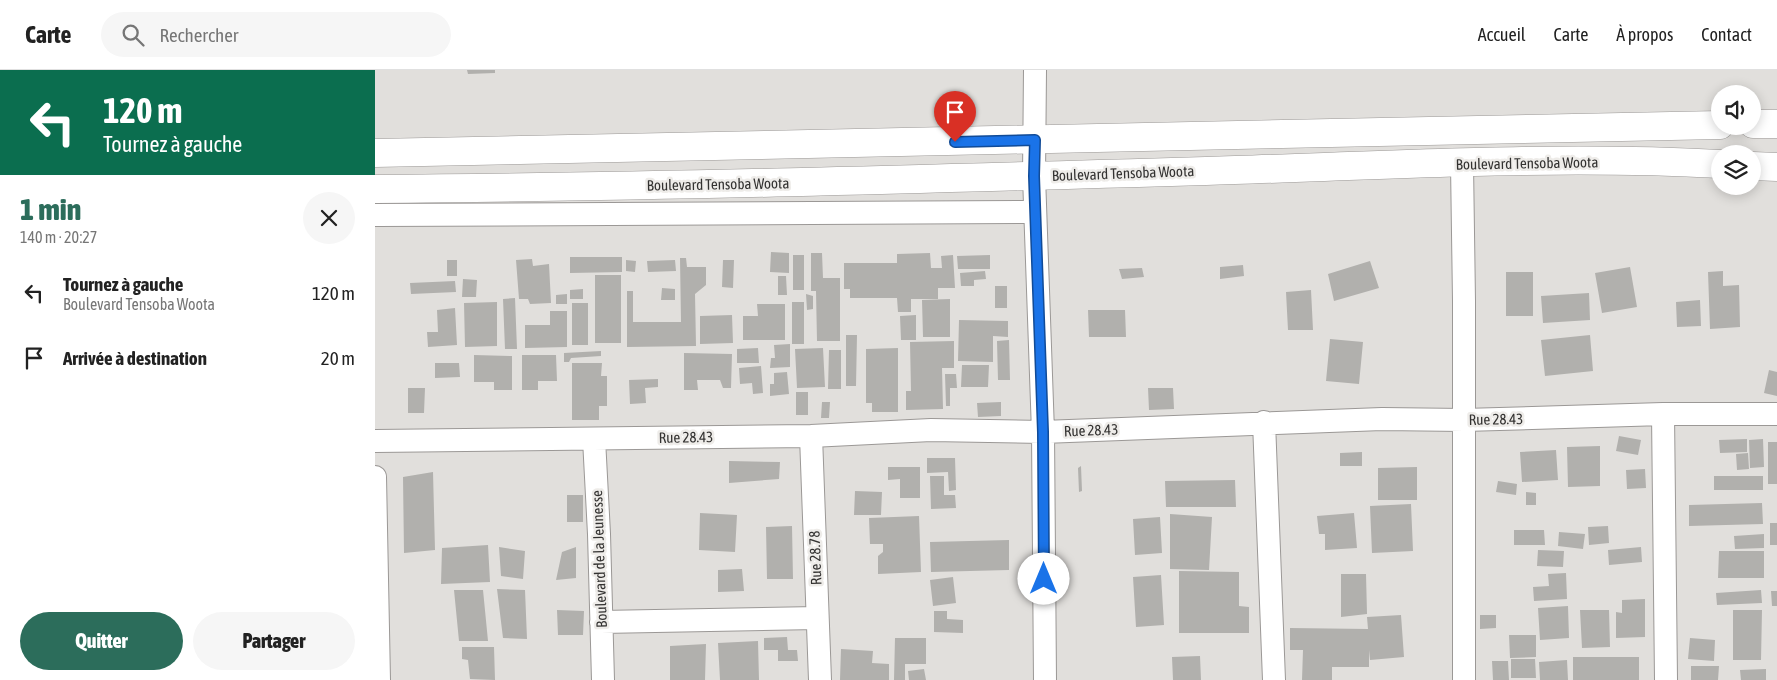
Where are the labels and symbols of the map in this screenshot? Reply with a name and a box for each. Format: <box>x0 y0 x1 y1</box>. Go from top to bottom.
pin <box>934 91 976 142</box>
street label: Boulevard Tensoba Woota <box>1456 153 1598 173</box>
street label: Boulevard Tensoba Woota <box>1051 162 1195 184</box>
street label: Boulevard Tensoba Woota <box>647 174 789 194</box>
street label: Rue 28.43 <box>1469 410 1523 428</box>
street label: Rue 28.43 <box>1063 421 1119 439</box>
street label: Rue 28.43 <box>659 428 713 446</box>
street label: Boulevard de la Jeunesse <box>588 490 610 628</box>
street label: Rue 28.78 <box>806 530 824 586</box>
position arrow <box>1017 552 1069 604</box>

